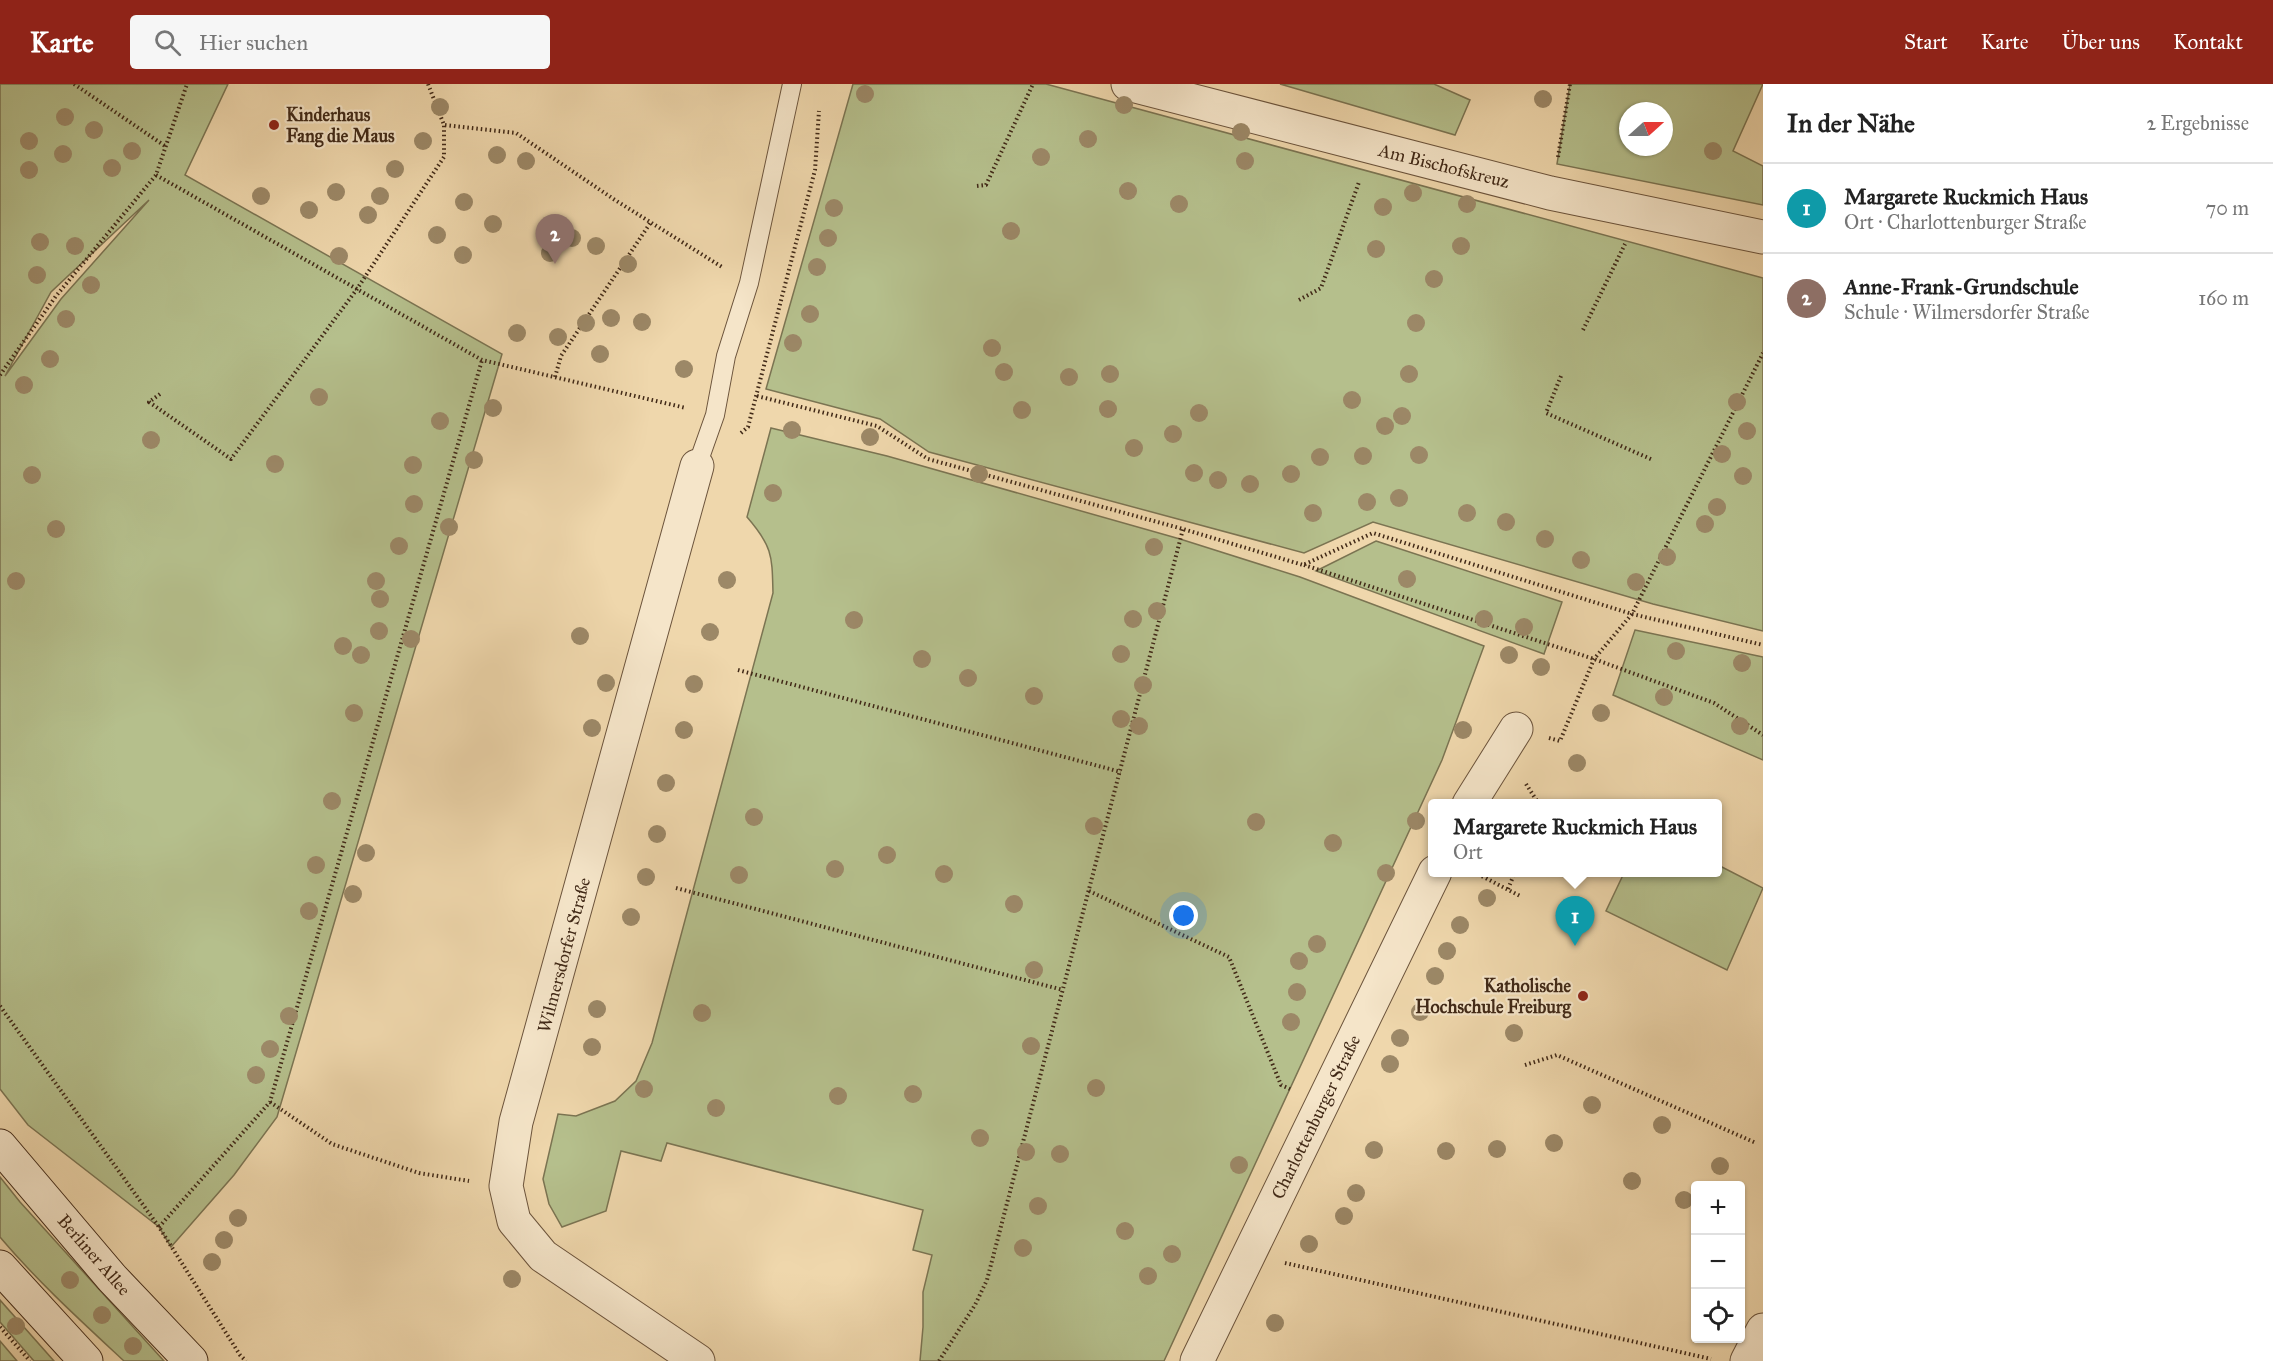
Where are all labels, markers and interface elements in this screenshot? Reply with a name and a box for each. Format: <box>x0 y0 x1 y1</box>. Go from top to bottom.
search box <box>130 15 550 69</box>
text: Karte <box>30 25 94 60</box>
icon: search <box>151 26 184 59</box>
text: Hier suchen <box>199 29 308 56</box>
text: Start <box>1904 29 1948 55</box>
text: Karte <box>1981 29 2029 55</box>
text: Über uns <box>2062 29 2140 55</box>
text: Kontakt <box>2173 29 2243 55</box>
north arrow <box>1619 102 1673 156</box>
place label: Kinderhaus Fang die Maus <box>286 104 395 148</box>
text: In der Nähe <box>1787 107 1915 139</box>
text: 2 Ergebnisse <box>2146 111 2249 135</box>
marker: Kinderhaus Fang die Maus <box>267 118 281 132</box>
street label: Am Bischofskreuz <box>1375 139 1512 193</box>
text: Margarete Ruckmich Haus <box>1844 183 2088 210</box>
text: 1 <box>1803 196 1810 220</box>
text: 70 m <box>2206 196 2249 220</box>
text: Ort · Charlottenburger Straße <box>1844 210 2087 234</box>
pin: 2 <box>536 214 574 264</box>
text: Anne-Frank-Grundschule <box>1844 273 2079 300</box>
text: 2 <box>1802 286 1811 310</box>
text: 160 m <box>2198 286 2249 310</box>
text: Schule · Wilmersdorfer Straße <box>1844 300 2090 324</box>
popup <box>1428 799 1722 877</box>
text: Margarete Ruckmich Haus <box>1453 813 1697 840</box>
text: Ort <box>1453 840 1483 864</box>
street label: Wilmersdorfer Straße <box>533 875 595 1035</box>
pin: 1 <box>1556 896 1594 946</box>
your location <box>1169 901 1198 930</box>
place label: Katholische Hochschule Freiburg <box>1415 975 1572 1019</box>
marker: Katholische Hochschule Freiburg <box>1576 989 1590 1003</box>
street label: Charlottenburger Straße <box>1267 1031 1366 1203</box>
map controls <box>1691 1181 1745 1343</box>
button: + <box>1691 1181 1745 1235</box>
street label: Berliner Allee <box>53 1210 135 1300</box>
button: − <box>1691 1235 1745 1289</box>
button: locate <box>1691 1289 1745 1343</box>

